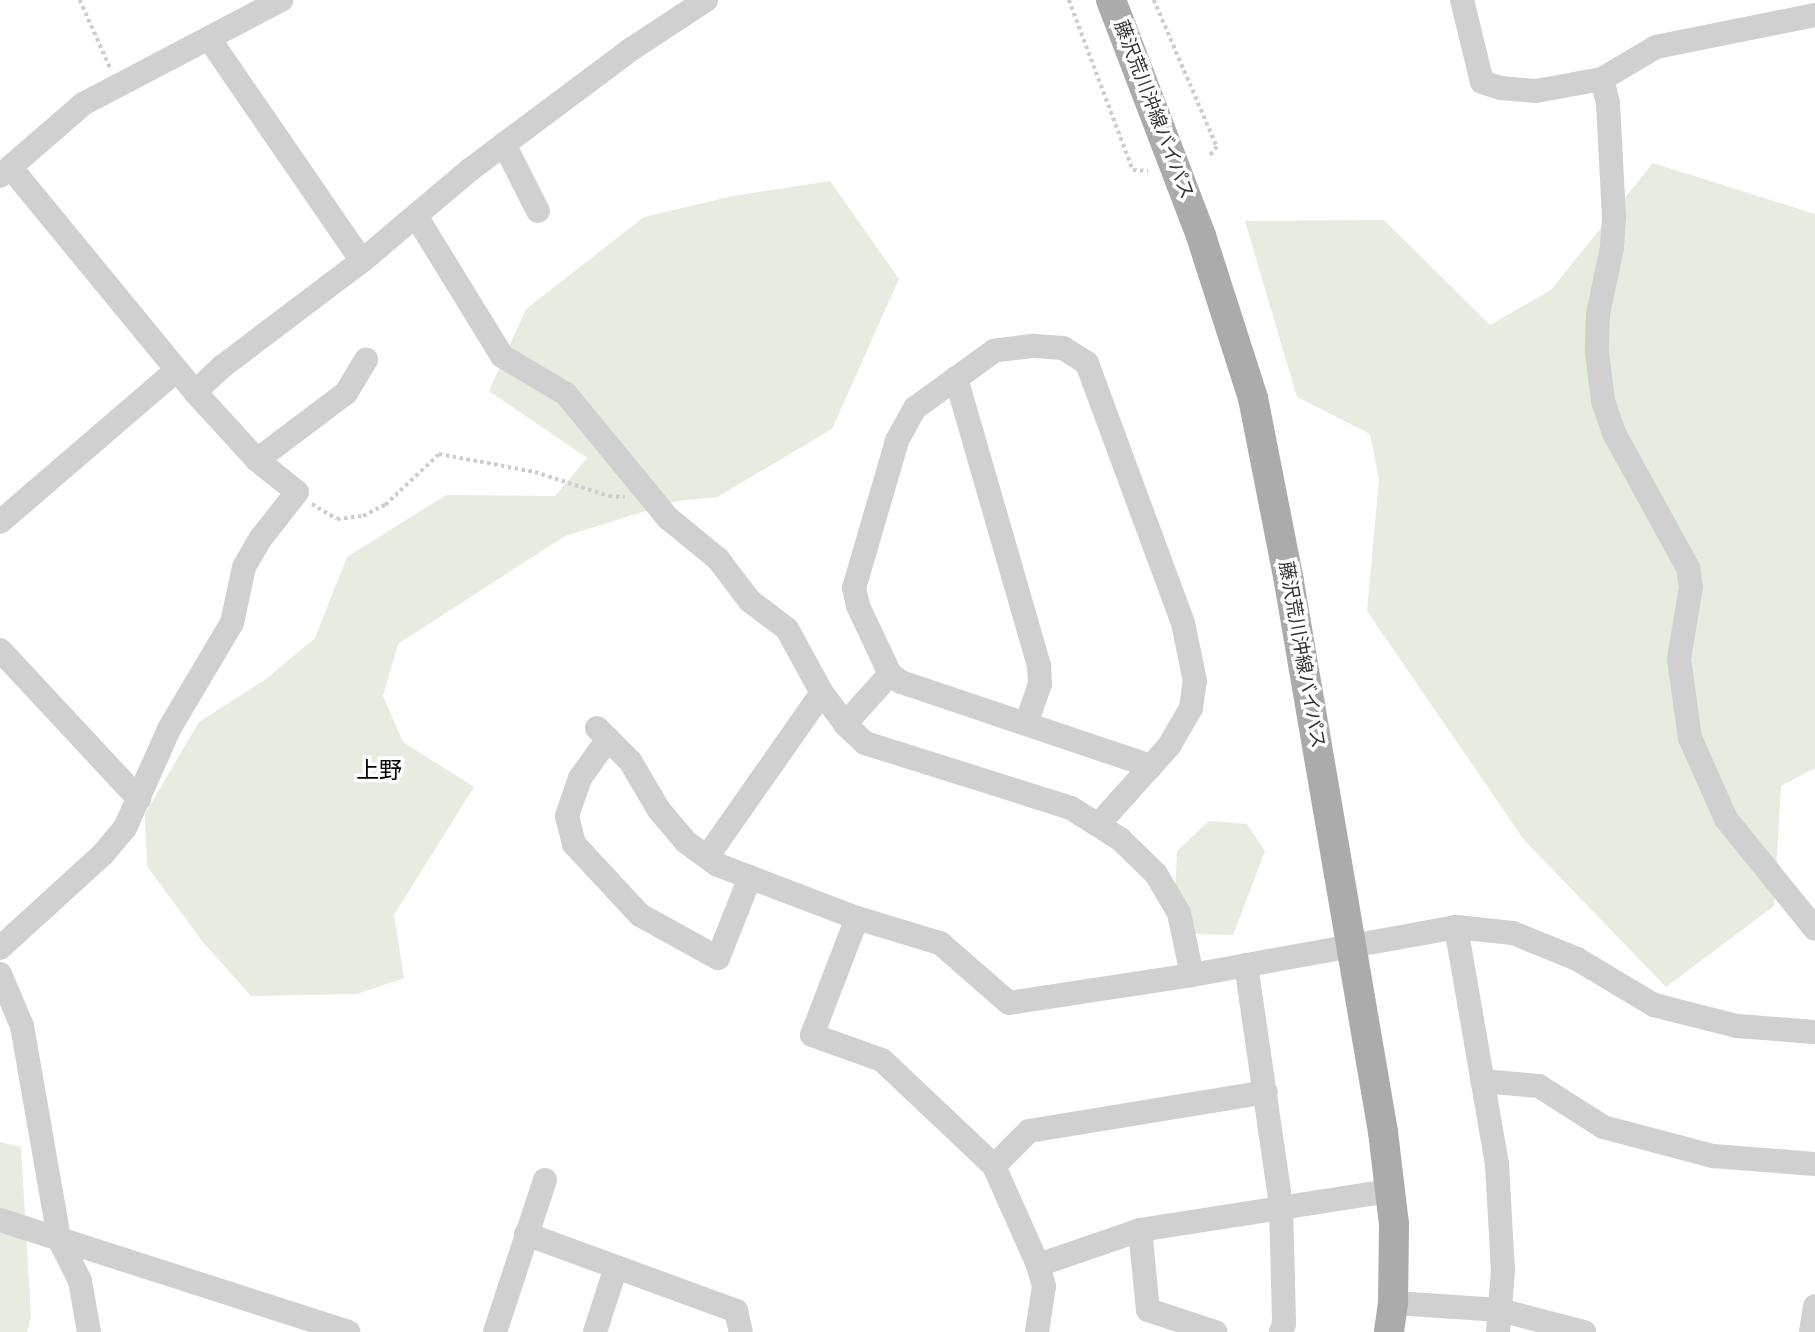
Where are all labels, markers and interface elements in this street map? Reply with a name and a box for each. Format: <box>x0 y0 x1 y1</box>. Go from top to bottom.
street label: 藤沢荒川沖線バイパス <box>1108 17 1198 203</box>
street label: 藤沢荒川沖線バイパス <box>1273 559 1329 751</box>
district label: 上野 <box>356 757 402 785</box>

